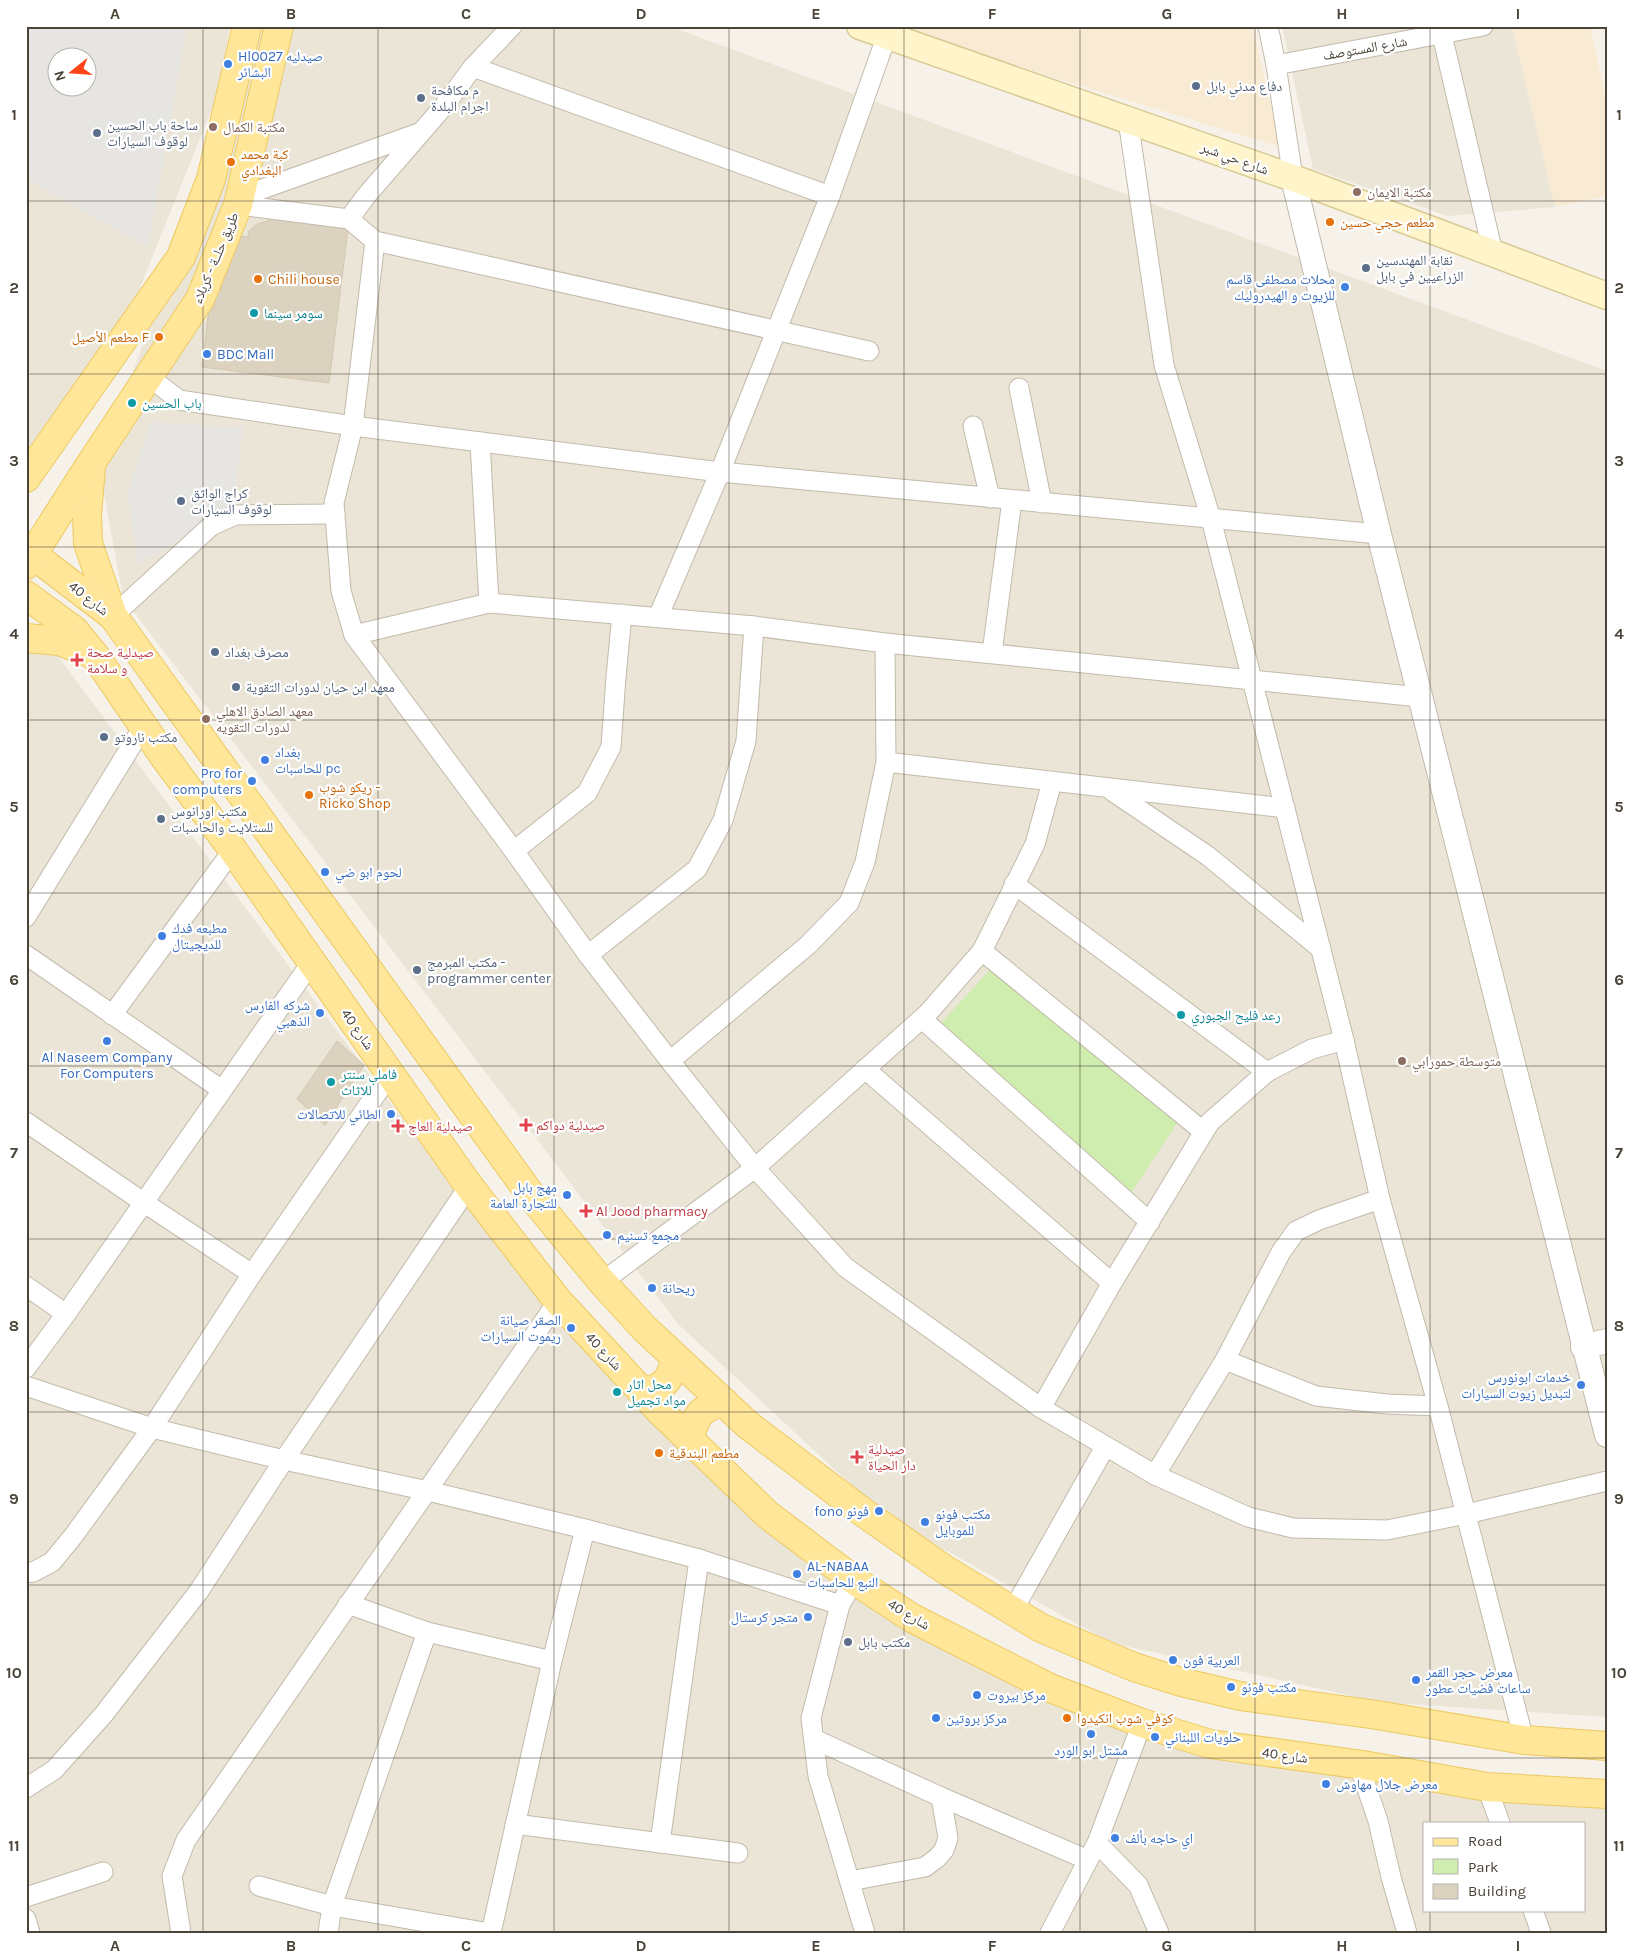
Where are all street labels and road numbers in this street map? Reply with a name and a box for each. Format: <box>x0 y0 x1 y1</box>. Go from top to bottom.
street label: شارع المستوصف <box>1322 33 1409 65</box>
street label: شارع حي شبر <box>1197 138 1271 181</box>
street label: طريق حلــة - كربلاء <box>188 210 243 307</box>
street label: شارع 40 <box>65 578 112 620</box>
street label: شارع 40 <box>337 1006 378 1054</box>
street label: شارع 40 <box>581 1329 626 1375</box>
street label: شارع 40 <box>884 1595 933 1634</box>
street label: شارع 40 <box>1261 1744 1309 1768</box>

